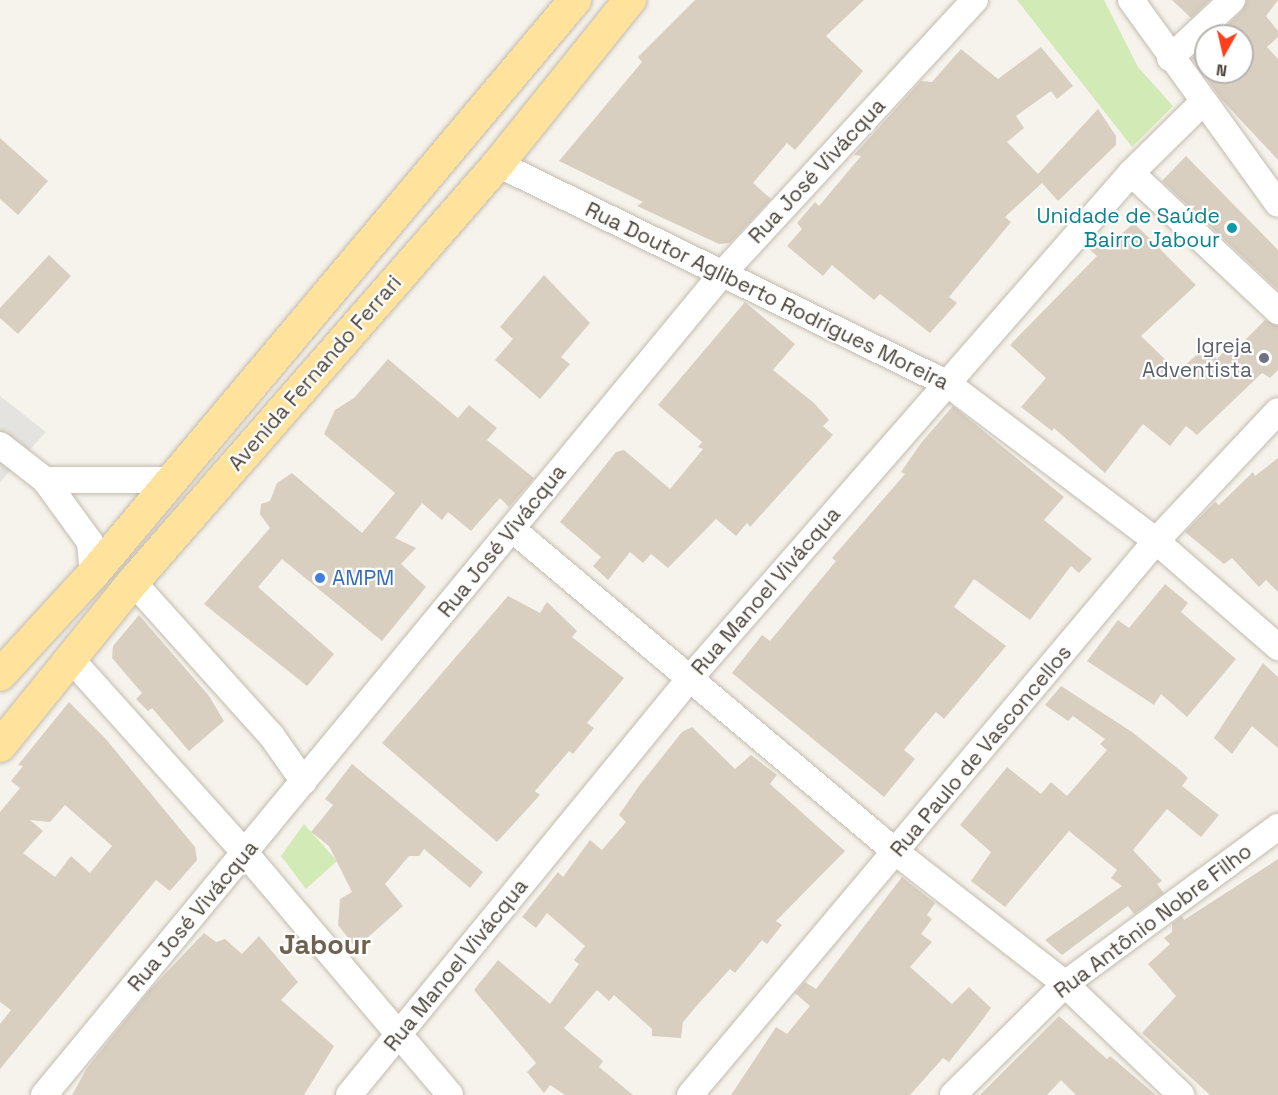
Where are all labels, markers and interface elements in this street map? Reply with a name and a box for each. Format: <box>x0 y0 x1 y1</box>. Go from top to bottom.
north arrow <box>1194 24 1254 84</box>
text: N <box>1215 59 1228 81</box>
street label: Rua José Vivácqua <box>743 93 891 249</box>
street label: Rua Doutor Agliberto Rodrigues Moreira <box>581 197 953 395</box>
place label: Unidade de Saúde Bairro Jabour <box>1036 203 1220 253</box>
marker: Unidade de Saúde Bairro Jabour <box>1225 221 1239 235</box>
street label: Avenida Fernando Ferrari <box>223 270 407 476</box>
place label: Igreja Adventista <box>1142 333 1252 383</box>
marker: Igreja Adventista <box>1257 351 1271 365</box>
street label: Rua José Vivácqua <box>433 460 571 622</box>
street label: Rua Manoel Vivácqua <box>686 502 846 680</box>
place label: AMPM <box>332 565 394 591</box>
marker: AMPM <box>313 571 327 585</box>
street label: Rua Paulo de Vasconcellos <box>885 640 1077 862</box>
street label: Rua José Vivácqua <box>123 835 263 997</box>
street label: Rua Antônio Nobre Filho <box>1049 838 1257 1004</box>
street label: Rua Manoel Vivácqua <box>379 874 533 1056</box>
district label: Jabour <box>279 929 371 961</box>

